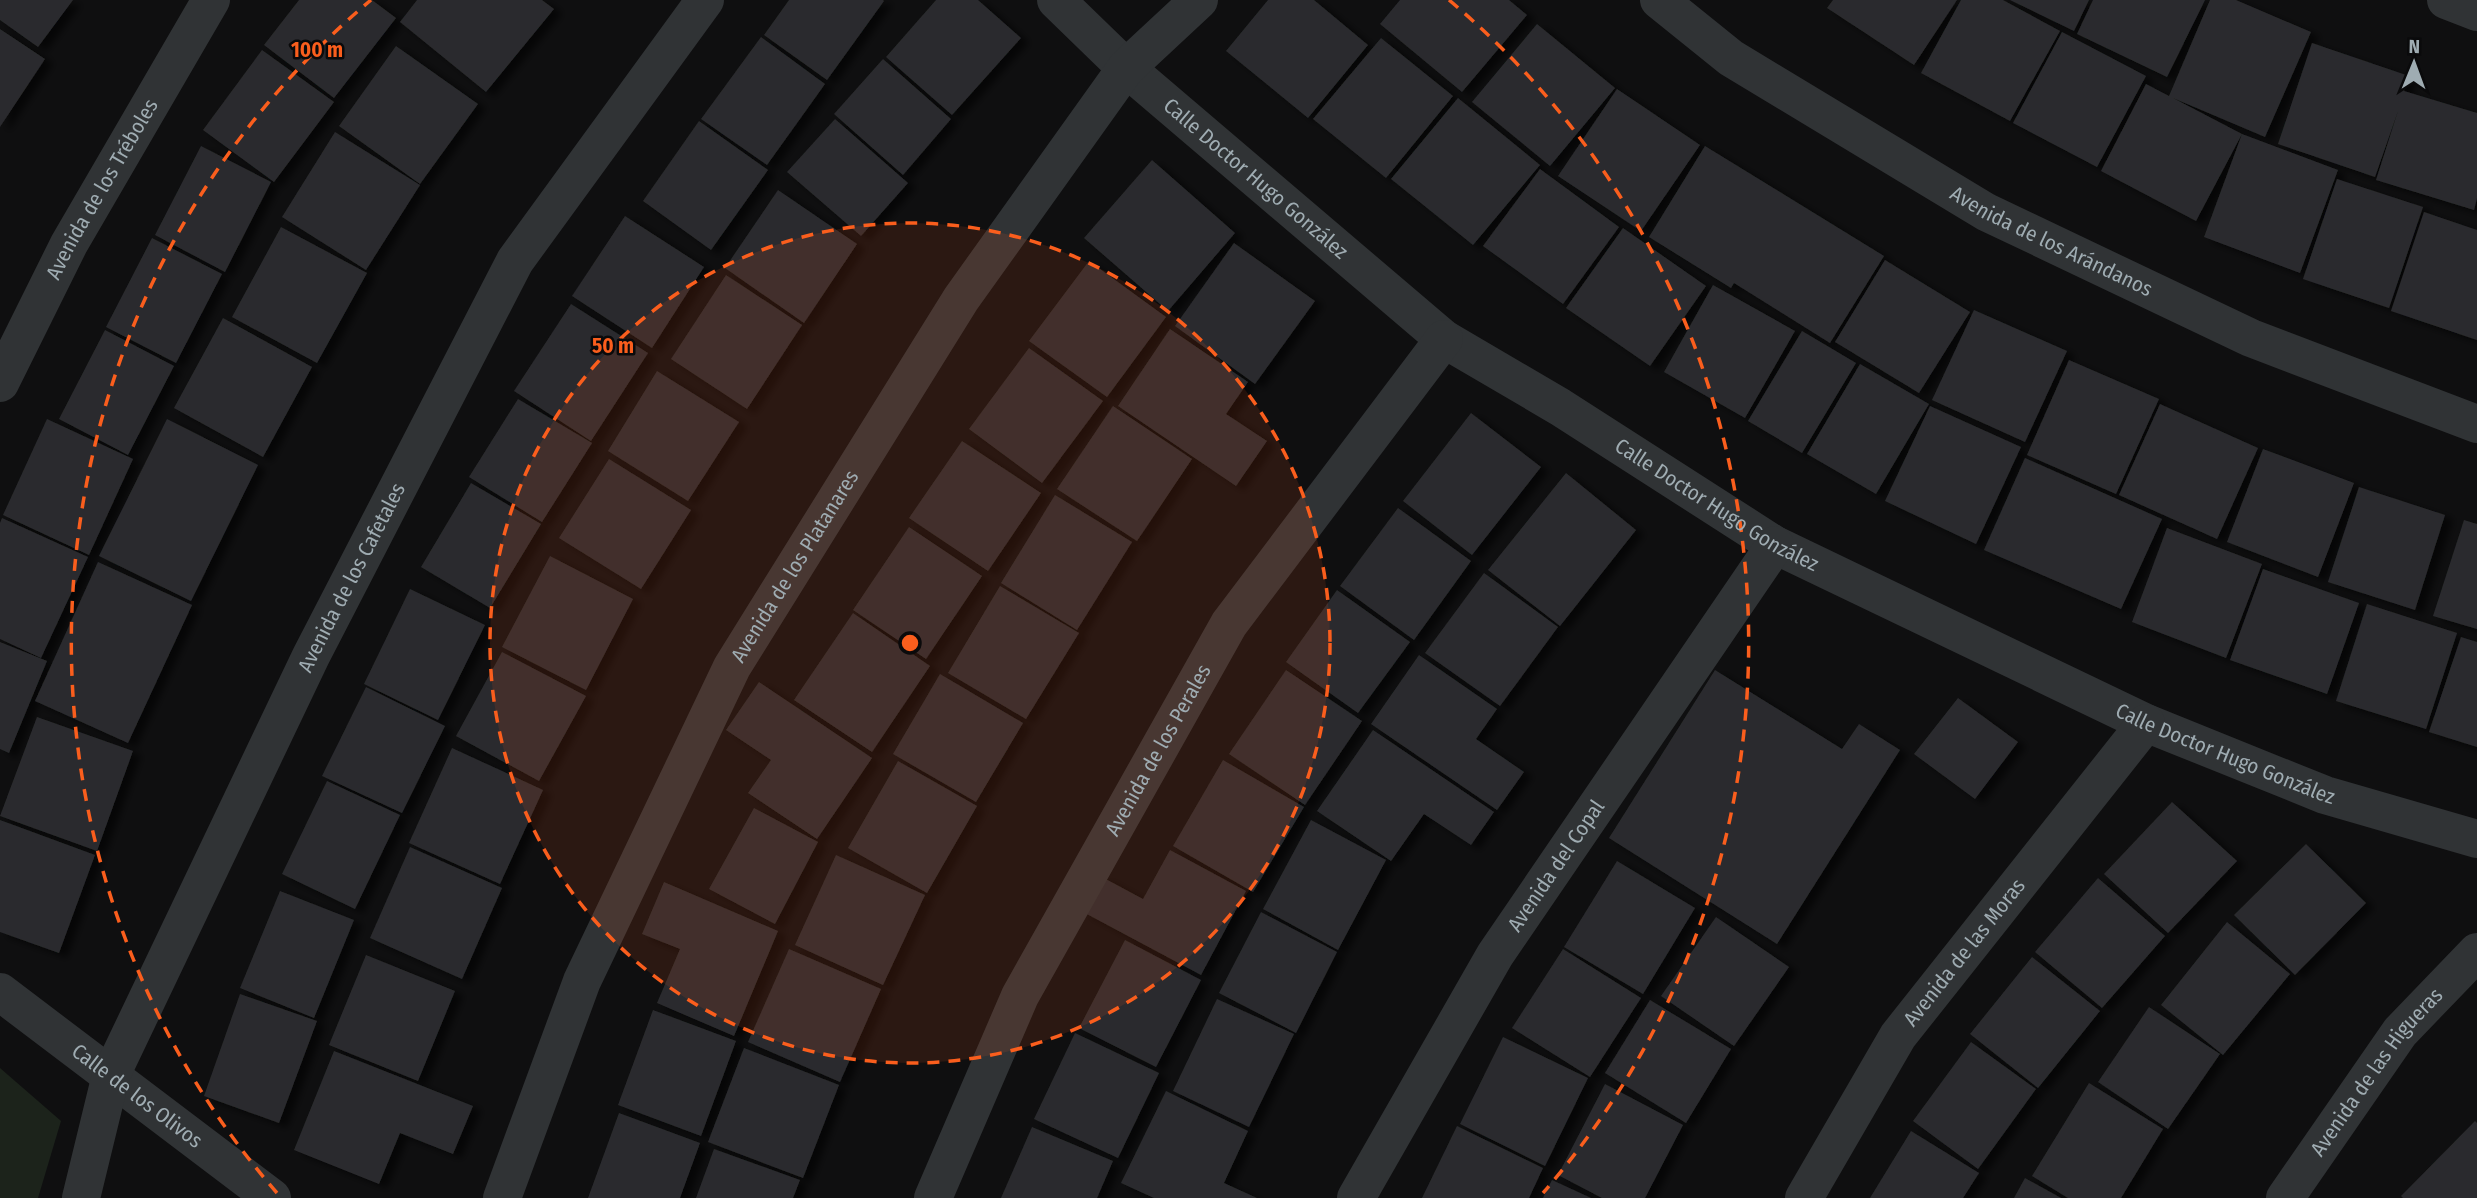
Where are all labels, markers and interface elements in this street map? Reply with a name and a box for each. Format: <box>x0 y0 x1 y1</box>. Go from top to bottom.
north arrow <box>2379 28 2449 98</box>
text: N <box>2408 35 2420 58</box>
text: 100 m <box>291 37 343 63</box>
street label: Calle Doctor Hugo González <box>1158 93 1353 264</box>
street label: Avenida de los Tréboles <box>40 94 164 284</box>
street label: Avenida de los Arándanos <box>1945 180 2157 302</box>
text: 50 m <box>592 333 634 359</box>
street label: Calle Doctor Hugo González <box>1610 433 1823 577</box>
street label: Avenida de los Platanares <box>725 465 864 667</box>
street label: Avenida de los Cafetales <box>292 479 411 677</box>
centre of rings <box>898 631 922 655</box>
street label: Avenida de los Perales <box>1100 660 1217 841</box>
street label: Calle Doctor Hugo González <box>2111 697 2338 810</box>
street label: Avenida del Copal <box>1502 795 1610 937</box>
street label: Avenida de las Moras <box>1898 873 2031 1032</box>
street label: Avenida de las Higueras <box>2305 982 2448 1161</box>
street label: Calle de los Olivos <box>67 1038 208 1154</box>

